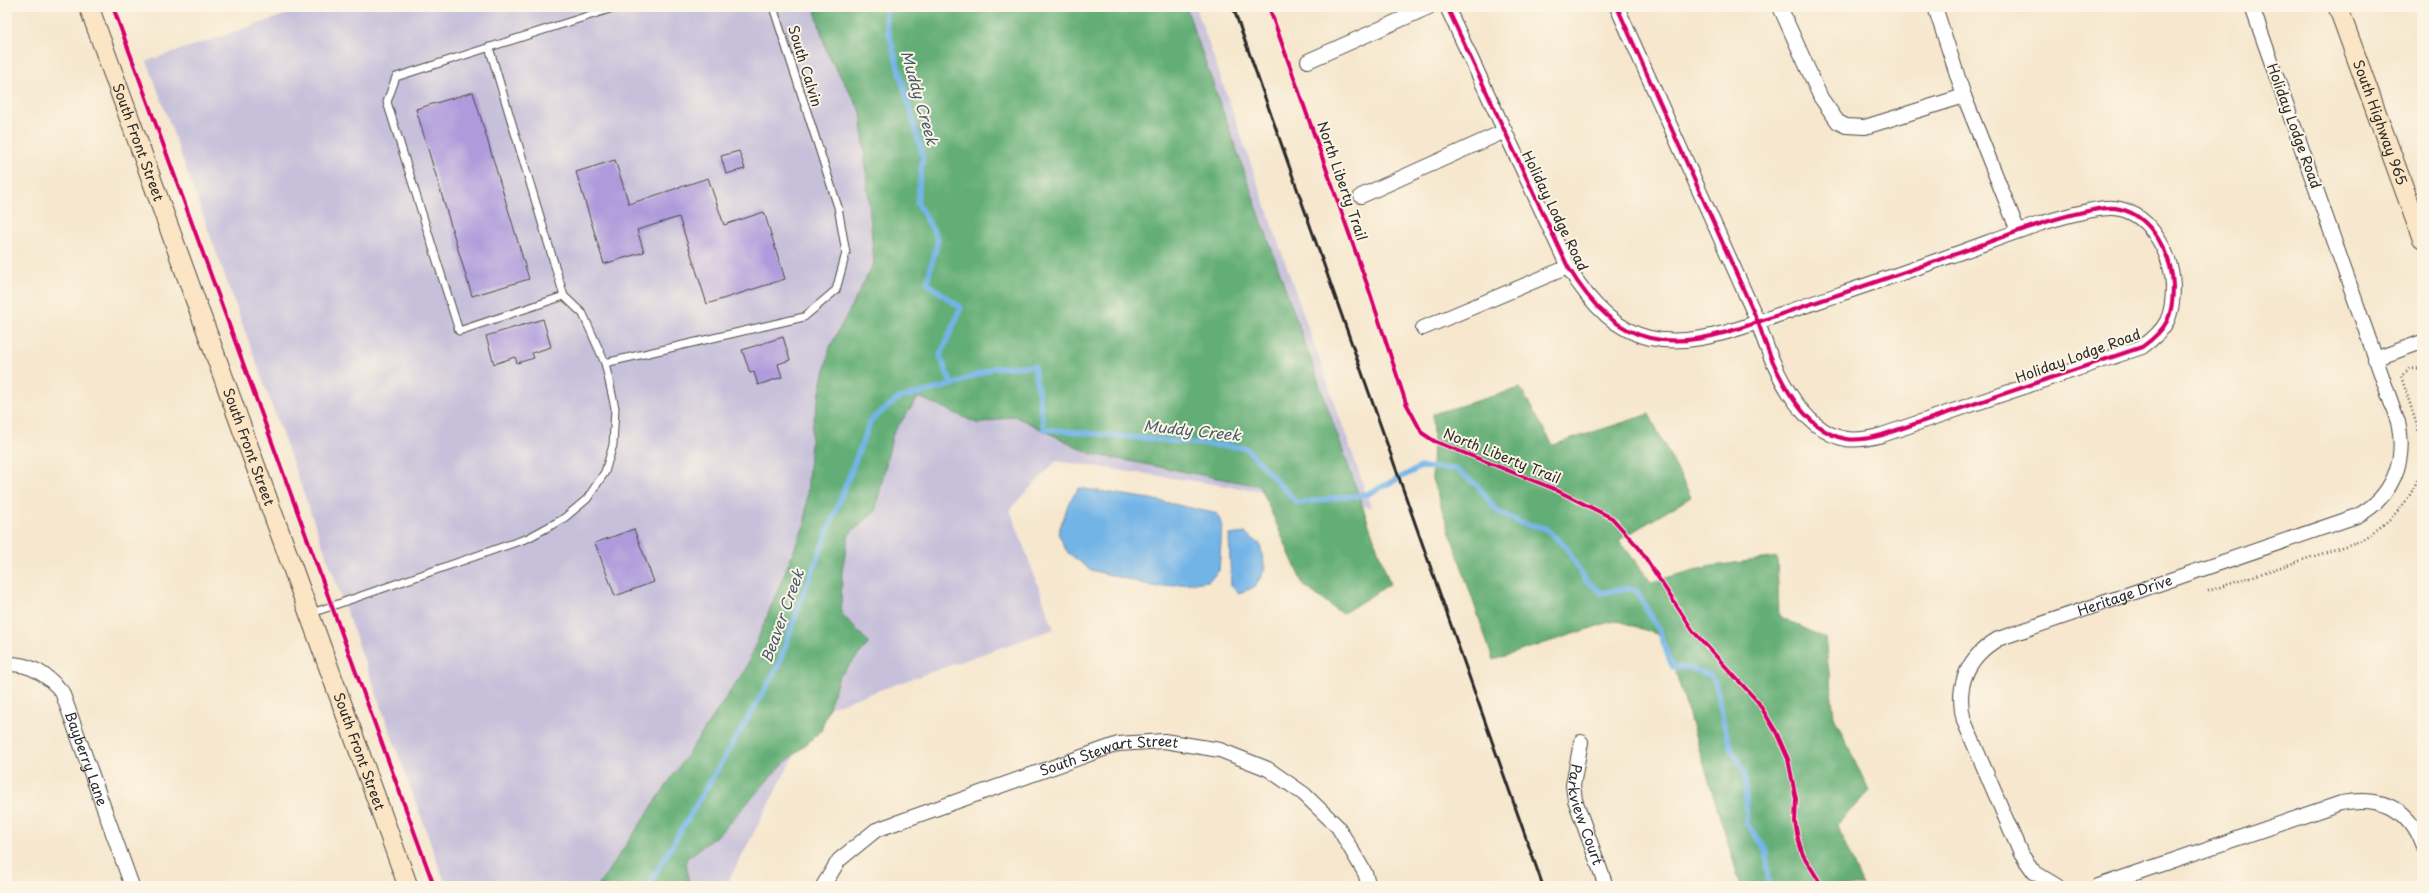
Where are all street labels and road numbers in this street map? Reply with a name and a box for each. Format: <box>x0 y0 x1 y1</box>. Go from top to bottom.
street label: South Calvin <box>783 23 828 109</box>
street label: South Highway 965 <box>2348 57 2413 188</box>
street label: Holiday Lodge Road <box>2262 60 2327 191</box>
street label: South Front Street <box>108 80 170 204</box>
street label: North Liberty Trail <box>1312 118 1373 243</box>
street label: Holiday Lodge Road <box>1517 147 1594 275</box>
street label: Holiday Lodge Road <box>2012 323 2143 388</box>
street label: South Front Street <box>218 385 280 509</box>
street label: North Liberty Trail <box>1440 422 1564 489</box>
street label: Heritage Drive <box>2074 569 2175 621</box>
street label: South Front Street <box>329 689 391 813</box>
street label: Bayberry Lane <box>60 708 113 809</box>
street label: South Stewart Street <box>1037 730 1180 781</box>
street label: Parkview Court <box>1563 762 1609 868</box>

